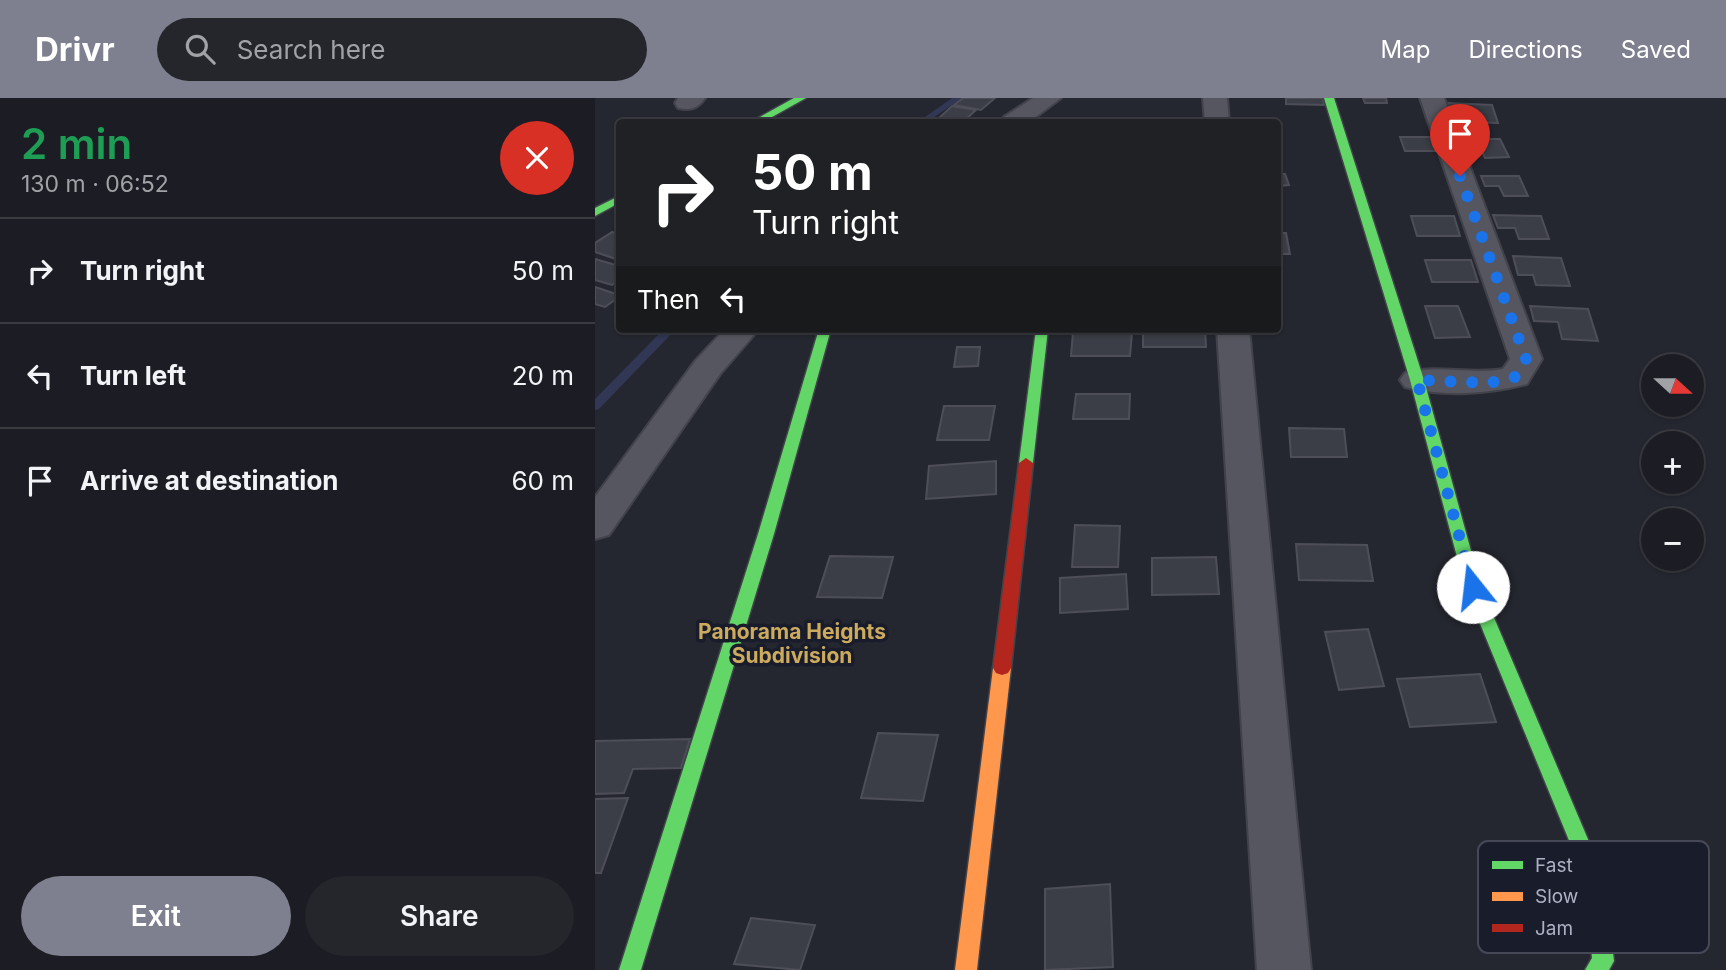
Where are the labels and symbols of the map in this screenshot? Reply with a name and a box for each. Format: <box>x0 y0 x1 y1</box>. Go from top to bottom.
pin <box>1430 104 1490 176</box>
north arrow <box>1641 354 1705 416</box>
position arrow <box>1436 550 1510 624</box>
district label: Panorama Heights Subdivision <box>698 619 886 668</box>
legend <box>1478 841 1709 953</box>
text: Fast <box>1535 854 1573 877</box>
text: Slow <box>1535 885 1578 908</box>
text: Jam <box>1535 917 1573 940</box>

